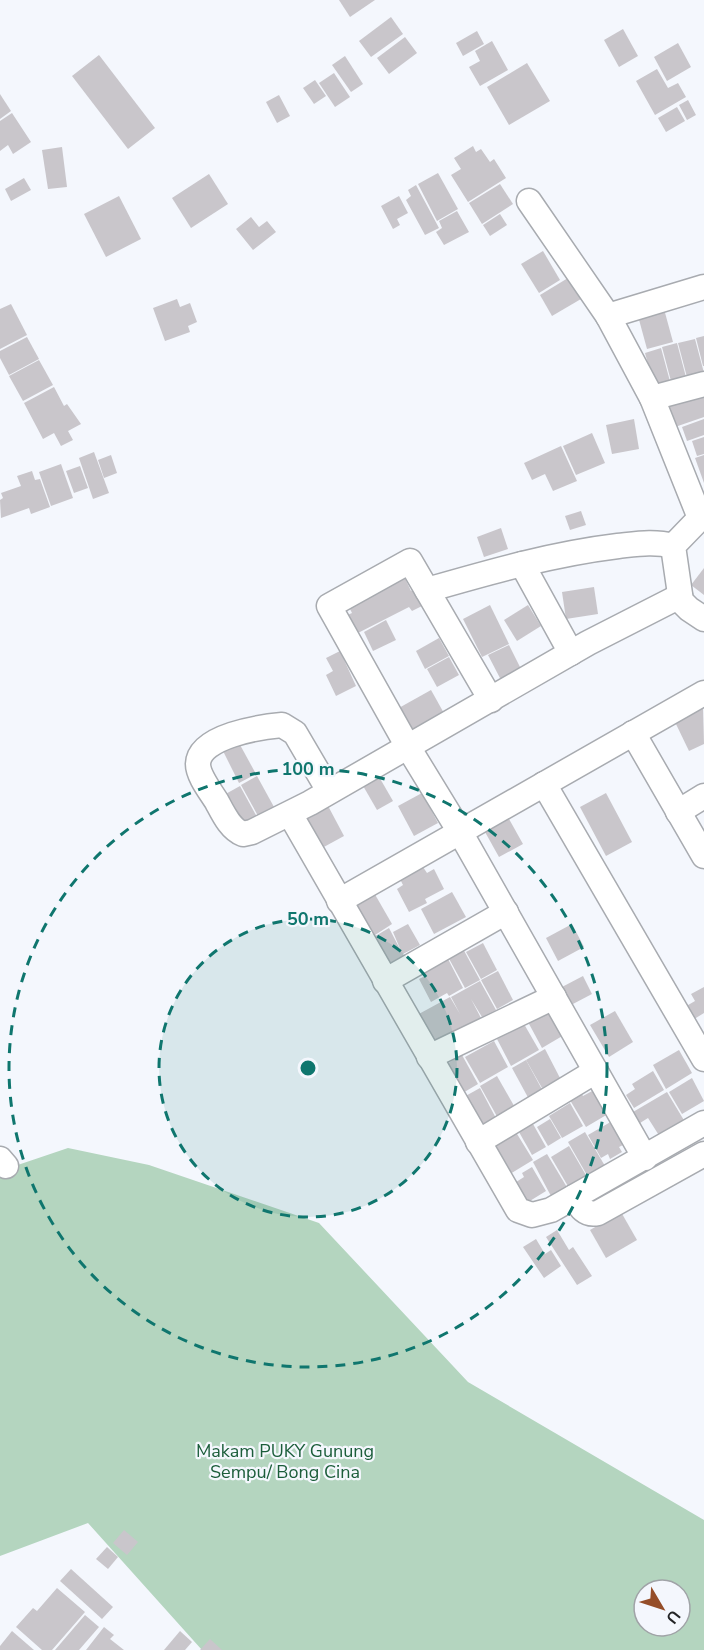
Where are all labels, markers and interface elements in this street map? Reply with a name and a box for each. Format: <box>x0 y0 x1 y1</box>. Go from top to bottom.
text: 100 m <box>281 757 335 781</box>
text: 50 m <box>287 907 329 931</box>
centre of rings <box>298 1058 318 1078</box>
park label: Makam PUKY Gunung Sempu/ Bong Cina <box>196 1439 374 1484</box>
north arrow <box>632 1578 692 1638</box>
text: U <box>661 1605 685 1628</box>

